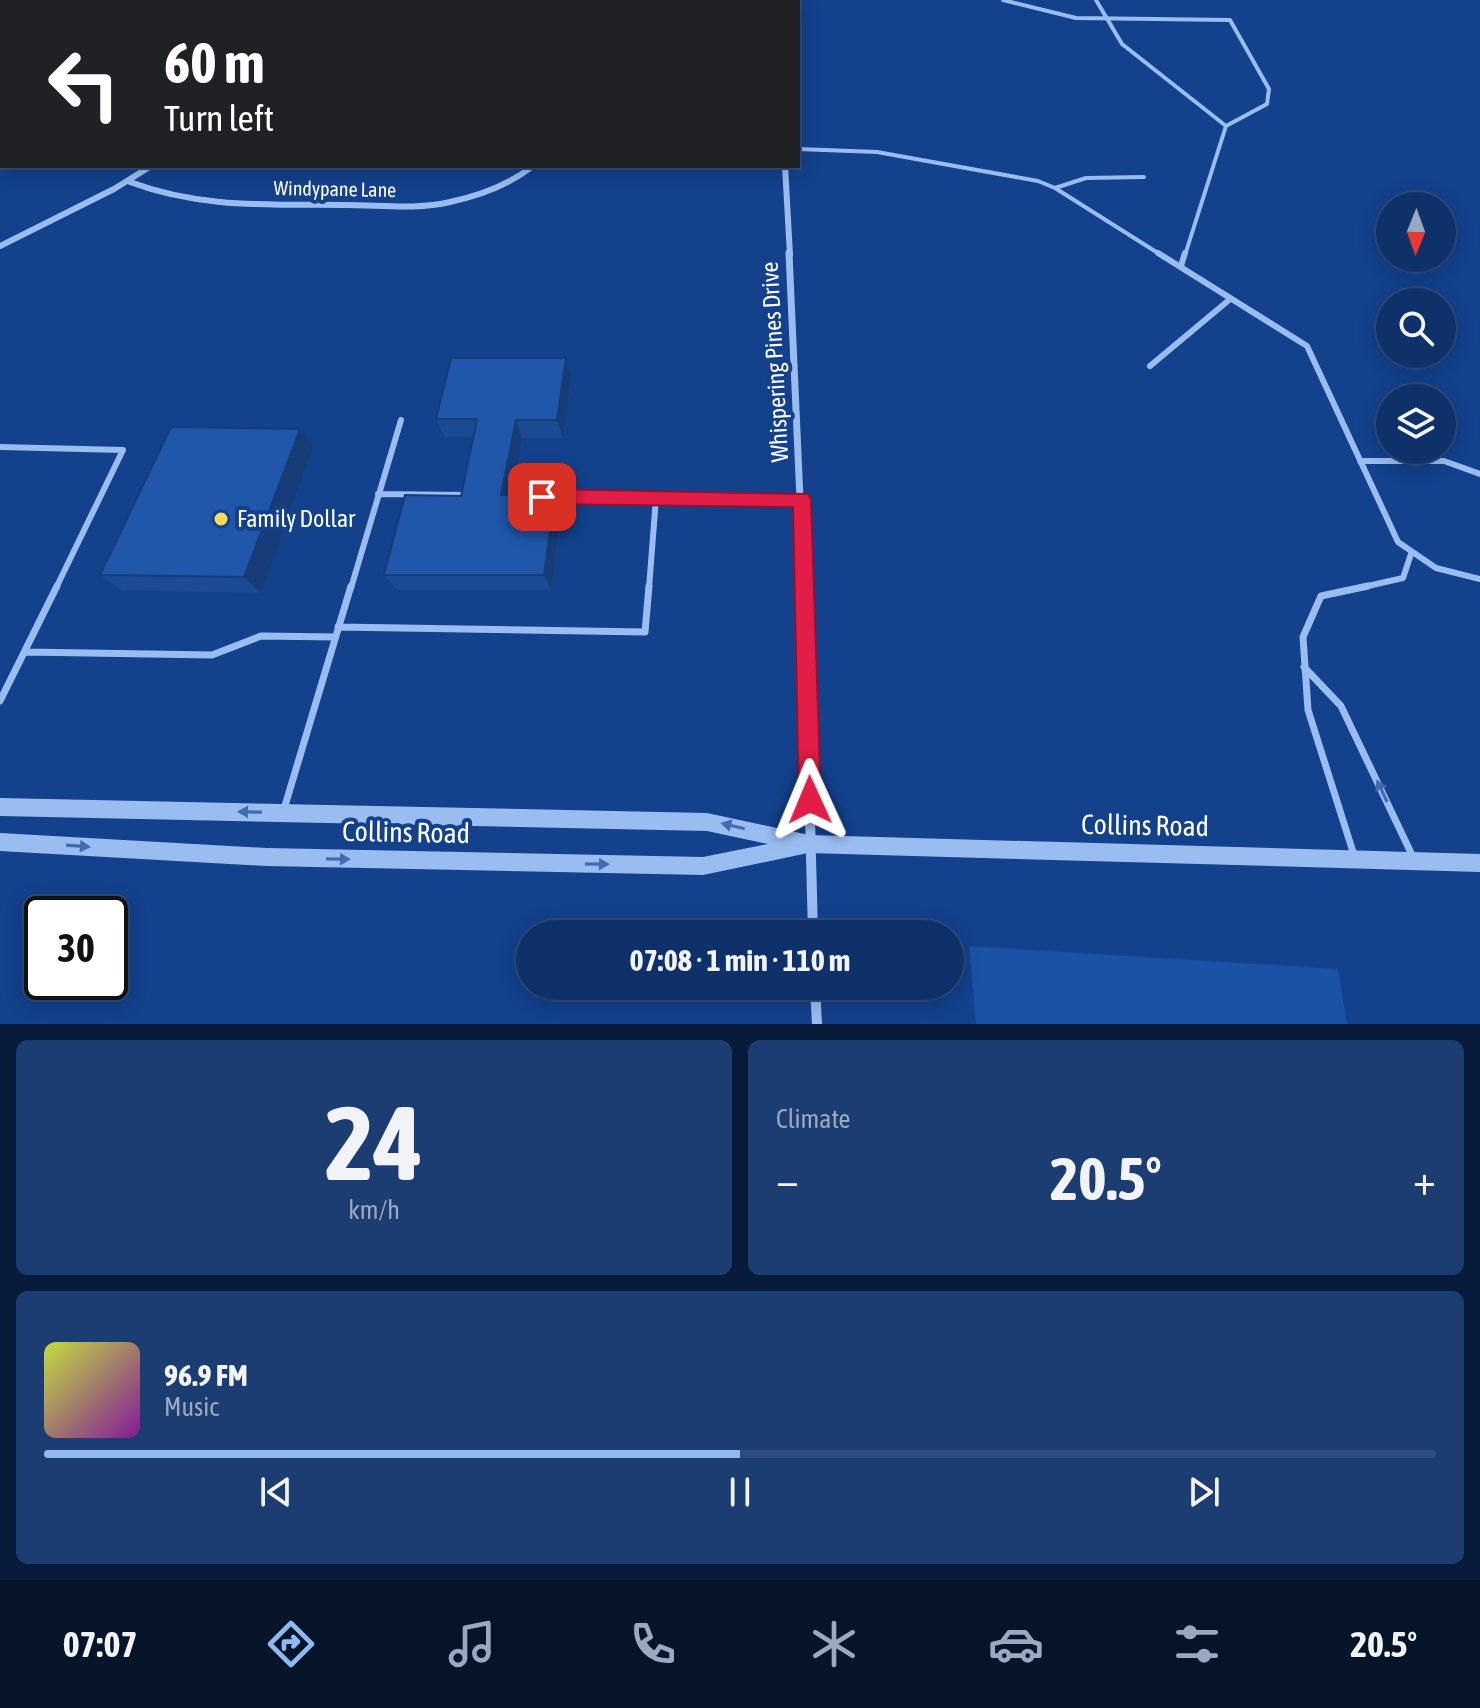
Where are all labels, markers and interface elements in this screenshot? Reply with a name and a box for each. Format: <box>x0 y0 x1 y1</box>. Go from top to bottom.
text: 60 m <box>164 31 265 95</box>
icon: left <box>32 32 136 136</box>
text: Turn left <box>164 97 274 139</box>
street label: Windypane Lane <box>273 176 397 201</box>
north arrow <box>1376 192 1456 272</box>
map controls <box>1376 192 1456 464</box>
street label: Whispering Pines Drive <box>756 261 793 463</box>
button: search <box>1376 288 1456 368</box>
button: layers <box>1376 384 1456 464</box>
pin <box>508 463 576 531</box>
icon: arrive <box>520 475 564 519</box>
place label: Family Dollar <box>237 505 356 532</box>
marker: Family Dollar <box>212 510 230 528</box>
position arrow <box>768 758 852 842</box>
one-way arrow <box>1375 779 1389 803</box>
one-way arrow <box>237 806 262 818</box>
street label: Collins Road <box>1081 808 1209 842</box>
street label: Collins Road <box>342 815 470 849</box>
one-way arrow <box>721 819 746 832</box>
one-way arrow <box>66 840 91 853</box>
one-way arrow <box>326 853 351 865</box>
one-way arrow <box>585 858 610 870</box>
speed limit sign: 30 <box>24 896 128 1000</box>
text: 07:08 · 1 min · 110 m <box>630 943 850 977</box>
text: 24 <box>325 1083 423 1202</box>
text: Climate <box>776 1104 850 1134</box>
text: 20.5° <box>1050 1144 1162 1213</box>
text: − <box>776 1154 799 1204</box>
text: + <box>1413 1154 1436 1204</box>
text: km/h <box>348 1195 400 1225</box>
text: 96.9 FM <box>164 1358 248 1392</box>
text: Music <box>164 1392 219 1422</box>
icon: previous <box>254 1470 298 1514</box>
icon: pause <box>718 1470 762 1514</box>
icon: next <box>1182 1470 1226 1514</box>
icon: directions <box>263 1616 319 1672</box>
icon: music <box>444 1616 500 1672</box>
icon: phone <box>625 1616 681 1672</box>
icon: climate <box>806 1616 862 1672</box>
icon: car <box>988 1616 1044 1672</box>
icon: filters <box>1169 1616 1225 1672</box>
text: 07:07 <box>63 1623 137 1665</box>
text: 20.5° <box>1350 1623 1417 1665</box>

